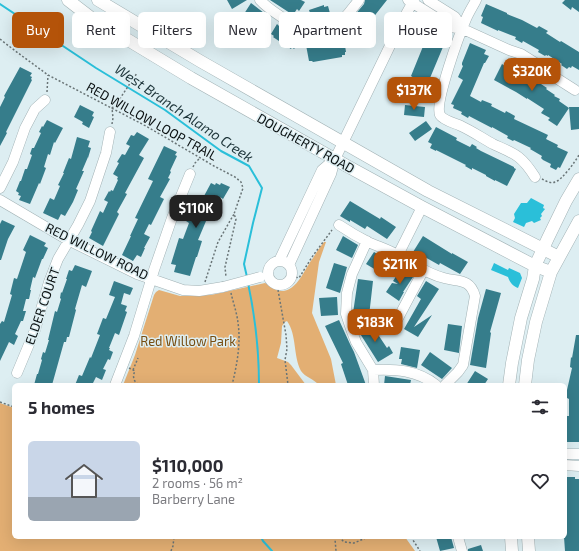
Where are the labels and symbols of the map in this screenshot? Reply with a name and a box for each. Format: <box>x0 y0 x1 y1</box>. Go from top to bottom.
pin: $320K <box>504 58 560 92</box>
water label: West Branch Alamo Creek <box>112 60 257 165</box>
pin: $137K <box>386 77 442 111</box>
street label: RED WILLOW LOOP TRAIL <box>84 78 220 164</box>
street label: DOUGHERTY ROAD <box>255 110 357 176</box>
pin: $110K <box>168 195 224 229</box>
street label: RED WILLOW ROAD <box>43 219 151 283</box>
pin: $211K <box>372 251 428 285</box>
street label: ELDER COURT <box>21 265 63 347</box>
pin: $183K <box>347 309 403 343</box>
park label: Red Willow Park <box>140 333 236 349</box>

